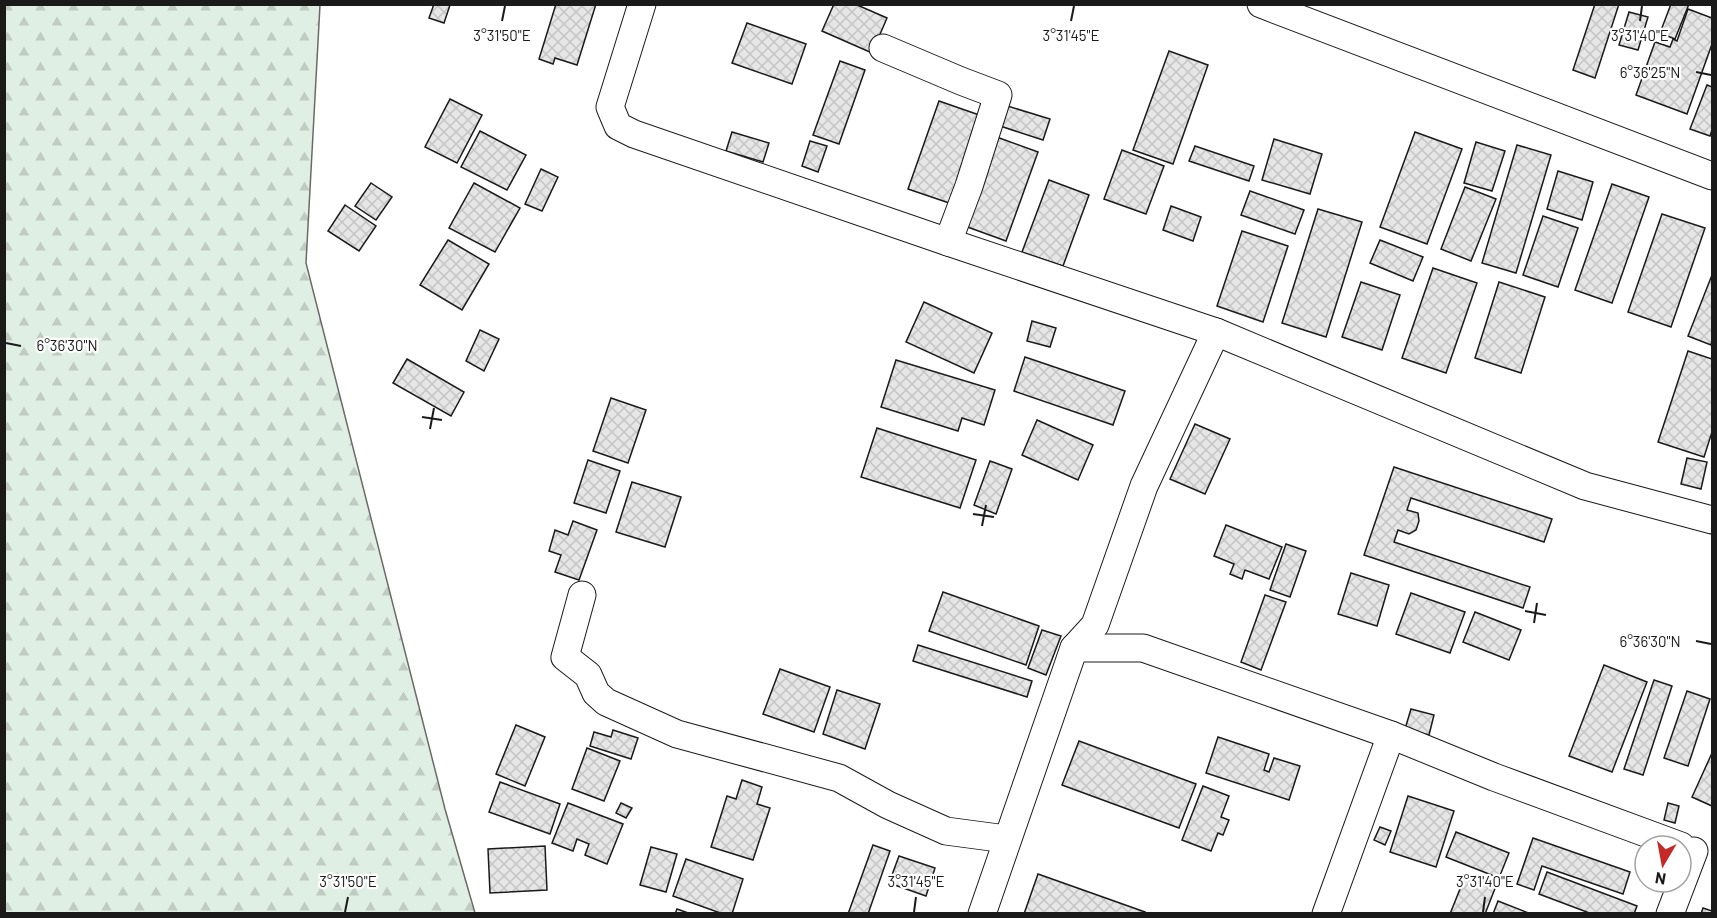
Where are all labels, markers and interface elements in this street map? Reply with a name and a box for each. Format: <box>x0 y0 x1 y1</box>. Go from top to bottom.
text: 3°31'50"E <box>473 26 531 44</box>
text: 3°31'45"E <box>1042 26 1100 44</box>
text: 3°31'40"E <box>1611 26 1669 44</box>
text: 6°36'25"N <box>1620 63 1680 81</box>
text: 6°36'30"N <box>36 336 98 354</box>
text: 6°36'30"N <box>1619 632 1681 650</box>
north arrow <box>1633 834 1693 894</box>
text: N <box>1653 869 1667 890</box>
text: 3°31'50"E <box>319 872 377 890</box>
text: 3°31'45"E <box>887 872 945 890</box>
text: 3°31'40"E <box>1456 872 1514 890</box>

